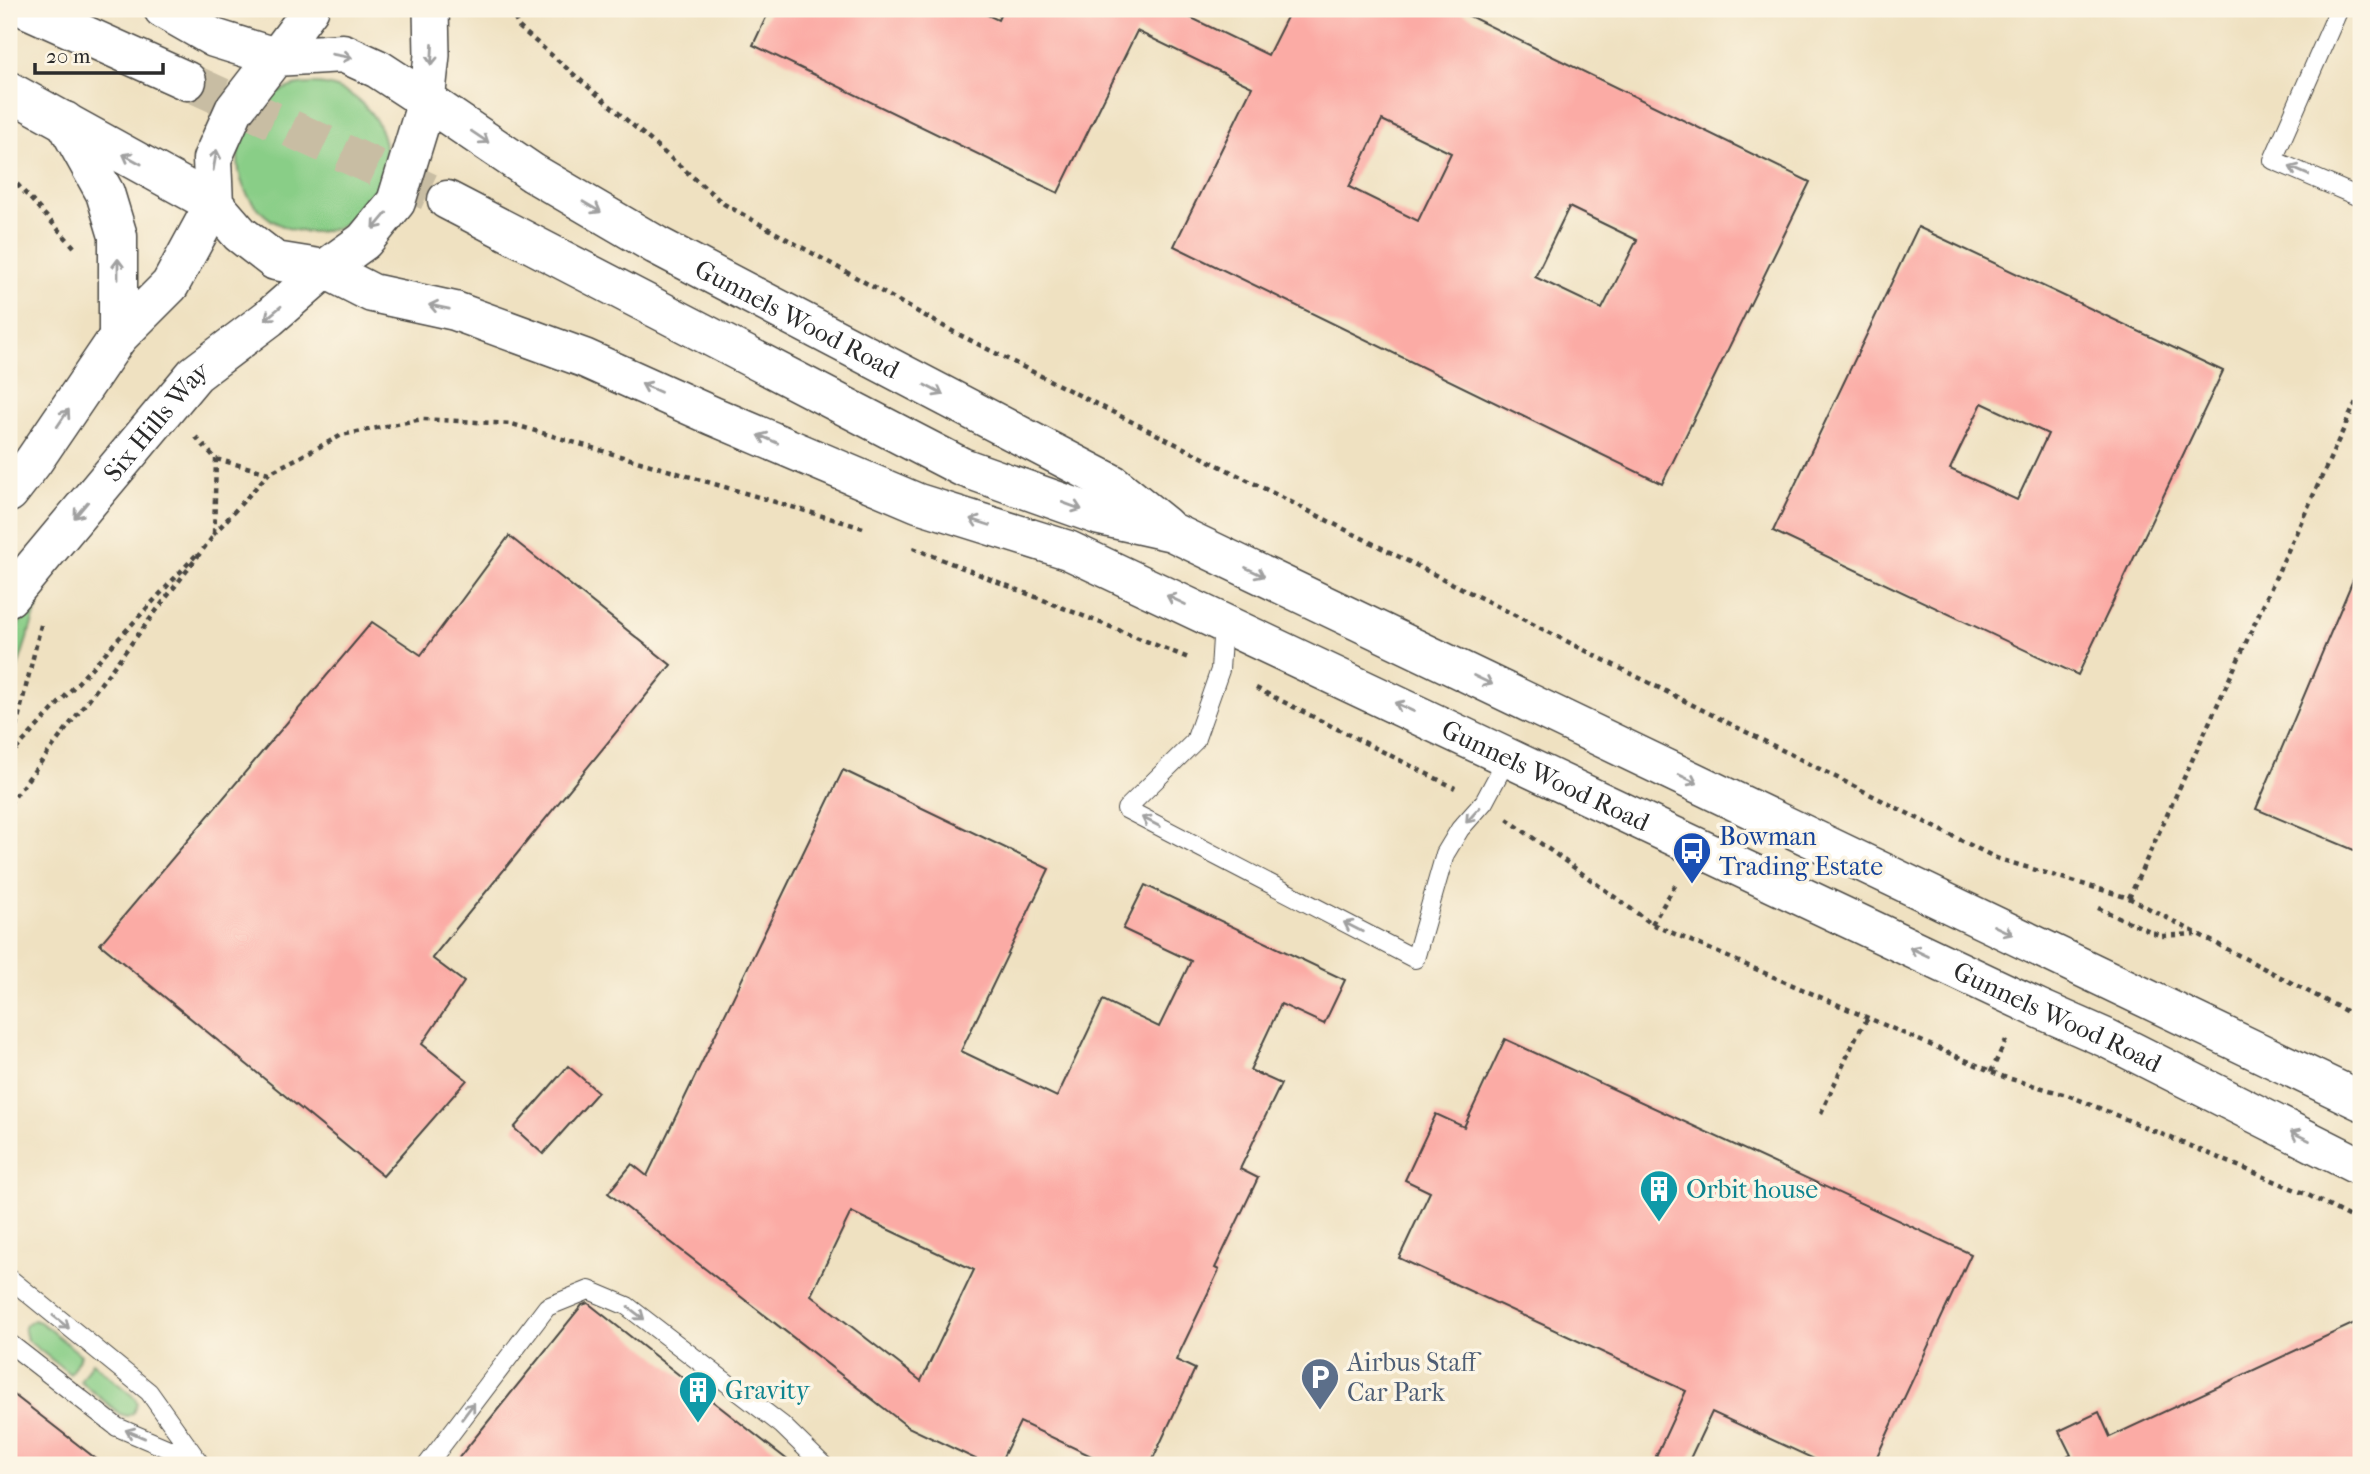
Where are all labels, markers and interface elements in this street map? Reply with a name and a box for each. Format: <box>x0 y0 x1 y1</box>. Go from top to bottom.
scale bar <box>35 32 163 76</box>
one-way arrow <box>425 43 438 66</box>
text: 20 m <box>46 44 91 68</box>
one-way arrow <box>330 50 353 63</box>
one-way arrow <box>470 130 489 144</box>
one-way arrow <box>209 150 222 172</box>
one-way arrow <box>123 152 143 166</box>
one-way arrow <box>2288 164 2310 177</box>
one-way arrow <box>581 201 602 214</box>
one-way arrow <box>372 212 388 230</box>
street label: Gunnels Wood Road <box>690 253 905 386</box>
one-way arrow <box>111 257 125 280</box>
one-way arrow <box>428 300 451 314</box>
one-way arrow <box>265 306 283 321</box>
street label: Six Hills Way <box>97 354 215 488</box>
one-way arrow <box>641 381 662 394</box>
one-way arrow <box>923 384 944 398</box>
one-way arrow <box>56 409 70 428</box>
one-way arrow <box>758 432 779 445</box>
one-way arrow <box>73 501 89 519</box>
one-way arrow <box>1061 501 1083 513</box>
one-way arrow <box>969 515 991 528</box>
one-way arrow <box>1244 565 1265 579</box>
one-way arrow <box>1166 593 1187 606</box>
one-way arrow <box>1472 675 1493 688</box>
one-way arrow <box>1394 700 1415 714</box>
street label: Gunnels Wood Road <box>1436 714 1655 839</box>
one-way arrow <box>1677 772 1698 786</box>
one-way arrow <box>1464 806 1481 823</box>
one-way arrow <box>1142 815 1162 829</box>
place label: Bowman Trading Estate <box>1719 821 1883 882</box>
bus stop icon: Bowman Trading Estate <box>1671 830 1713 885</box>
one-way arrow <box>1344 920 1364 934</box>
one-way arrow <box>1992 924 2013 937</box>
one-way arrow <box>1909 945 1930 958</box>
street label: Gunnels Wood Road <box>1948 955 2167 1080</box>
one-way arrow <box>2290 1129 2311 1143</box>
building icon: Orbit house <box>1638 1168 1680 1223</box>
place label: Orbit house <box>1686 1174 1818 1205</box>
one-way arrow <box>626 1305 645 1320</box>
one-way arrow <box>52 1314 70 1329</box>
place label: Airbus Staff Car Park <box>1346 1347 1482 1408</box>
parking icon: Airbus Staff Car Park <box>1299 1356 1341 1411</box>
building icon: Gravity <box>677 1369 719 1424</box>
place label: Gravity <box>725 1375 811 1406</box>
one-way arrow <box>461 1402 476 1421</box>
one-way arrow <box>124 1427 146 1440</box>

